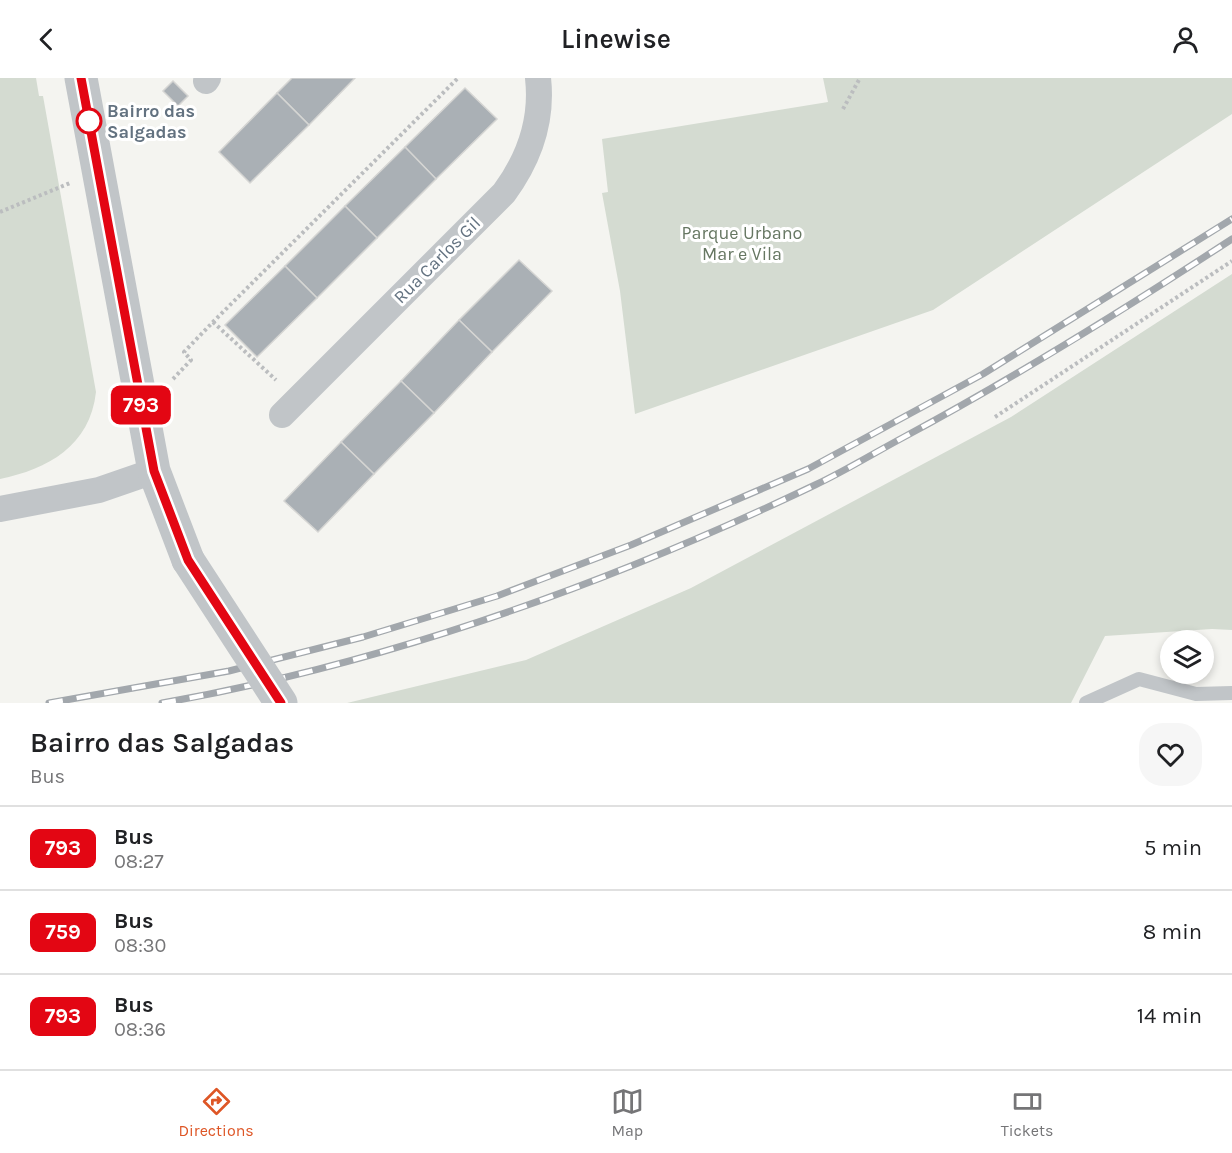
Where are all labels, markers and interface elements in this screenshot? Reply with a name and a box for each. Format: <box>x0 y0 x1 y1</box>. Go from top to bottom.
icon: back <box>30 23 63 56</box>
text: Linewise <box>561 23 671 55</box>
icon: person <box>1169 23 1202 56</box>
place label: Bairro das Salgadas <box>107 100 195 143</box>
marker: Bairro das Salgadas <box>76 108 102 134</box>
street label: Rua Carlos Gil <box>389 212 485 308</box>
park label: Parque Urbano Mar e Vila <box>682 222 802 265</box>
line badge: 793 <box>106 386 176 424</box>
text: 793 <box>123 393 159 417</box>
map controls <box>1160 630 1214 684</box>
button: layers <box>1160 630 1214 684</box>
button: heart <box>1139 723 1202 786</box>
text: Bairro das Salgadas <box>30 726 294 759</box>
text: Bus <box>30 765 65 788</box>
text: Bus <box>114 824 154 850</box>
text: 5 min <box>1144 835 1202 861</box>
text: 793 <box>45 836 81 860</box>
text: 08:27 <box>114 850 164 873</box>
text: Bus <box>114 908 154 934</box>
text: 8 min <box>1143 919 1202 945</box>
text: 759 <box>45 920 81 944</box>
text: 08:30 <box>114 934 166 957</box>
text: Bus <box>114 992 154 1018</box>
text: 14 min <box>1137 1003 1202 1029</box>
text: 793 <box>45 1004 81 1028</box>
text: 08:36 <box>114 1018 166 1041</box>
tab: Directions <box>179 1085 254 1140</box>
tab: Map <box>611 1085 644 1140</box>
tab: Tickets <box>1001 1085 1053 1140</box>

